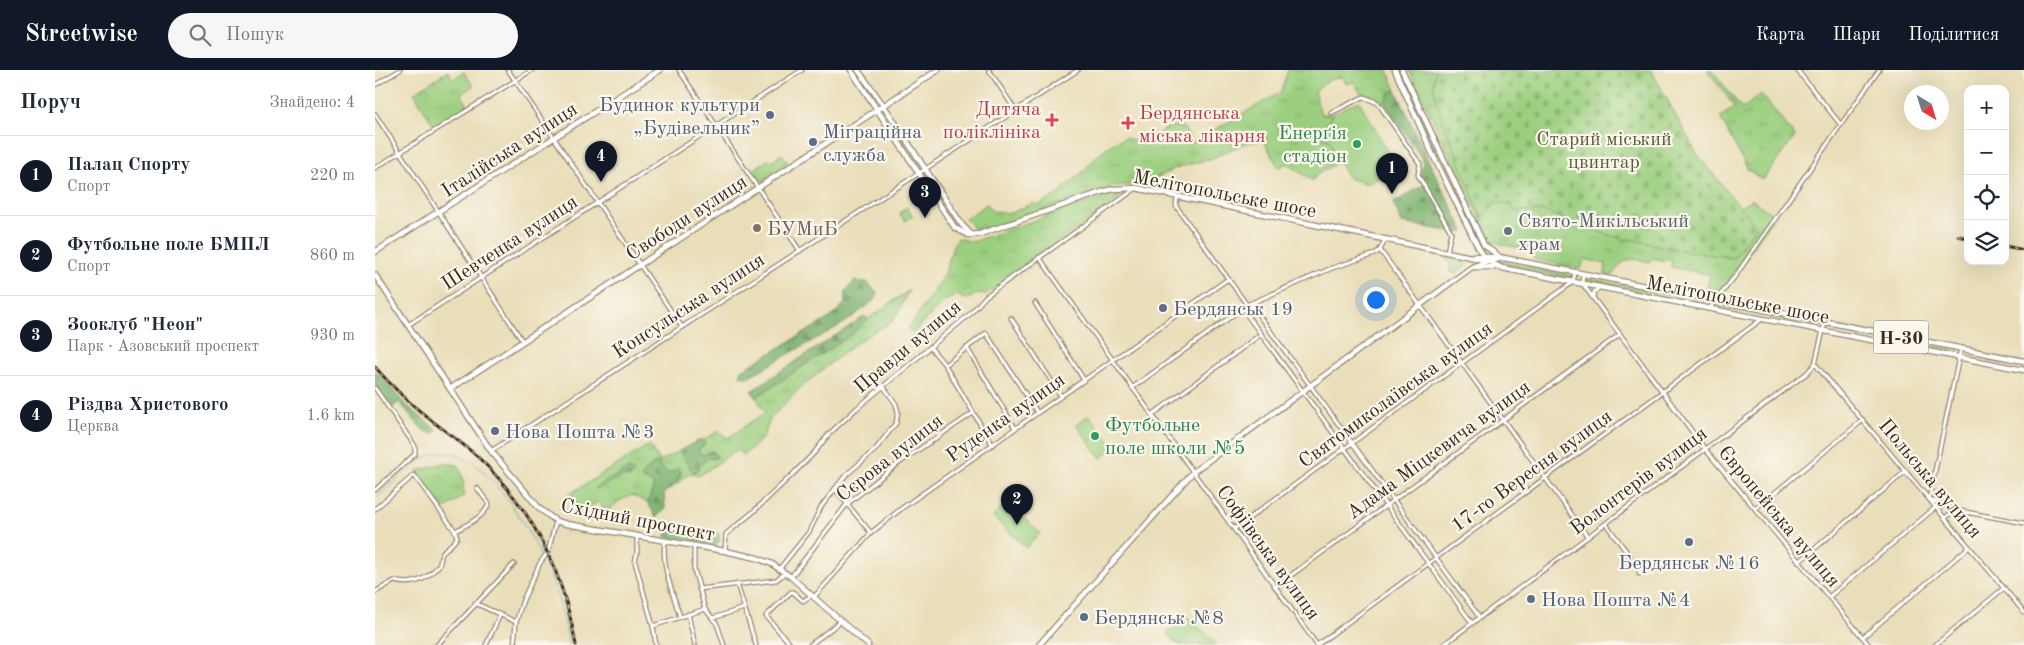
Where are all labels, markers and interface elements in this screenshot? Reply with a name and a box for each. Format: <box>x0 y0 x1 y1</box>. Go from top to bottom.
search box <box>168 13 518 58</box>
icon: search <box>186 21 214 49</box>
text: Streetwise <box>25 23 138 47</box>
text: Пошук <box>226 26 284 45</box>
text: Карта <box>1756 26 1805 44</box>
text: Шари <box>1833 26 1881 44</box>
text: Поділитися <box>1909 26 1999 44</box>
north arrow <box>1904 85 1949 130</box>
map controls <box>1964 85 2009 265</box>
button: + <box>1964 85 2009 130</box>
text: Поруч <box>20 92 81 113</box>
text: Знайдено: 4 <box>270 95 355 111</box>
place label: Будинок культури „Будівельник” <box>599 96 760 139</box>
street label: Італійська вулиця <box>439 99 581 202</box>
place label: Дитяча поліклініка <box>943 100 1041 143</box>
place label: Бердянська міська лікарня <box>1139 104 1266 147</box>
marker: Будинок культури „Будівельник” <box>764 109 776 121</box>
marker: Дитяча поліклініка <box>1045 113 1059 127</box>
marker: Бердянська міська лікарня <box>1121 116 1135 130</box>
place label: Міграційна служба <box>823 123 922 166</box>
place label: Енерґія стадіон <box>1278 124 1347 167</box>
park label: Старий міський цвинтар <box>1536 130 1672 173</box>
button: − <box>1964 130 2009 175</box>
marker: Міграційна служба <box>807 136 819 148</box>
marker: Енерґія стадіон <box>1351 138 1363 150</box>
pin: 4 <box>585 141 617 182</box>
pin: 1 <box>1376 153 1408 194</box>
text: Палац Спорту <box>67 156 190 175</box>
street label: Мелітопольське шосе <box>1131 167 1318 223</box>
text: 1 <box>31 168 41 184</box>
text: 220 m <box>310 168 355 184</box>
street label: Свободи вулиця <box>623 172 751 265</box>
button: locate <box>1964 175 2009 220</box>
pin: 3 <box>909 177 941 218</box>
text: Спорт <box>67 179 110 195</box>
street label: Шевченка вулиця <box>438 192 582 295</box>
place label: Свято-Микільський храм <box>1518 212 1689 255</box>
place label: БУМиБ <box>767 220 838 240</box>
button: layers <box>1964 220 2009 265</box>
marker: БУМиБ <box>751 222 763 234</box>
marker: Свято-Микільський храм <box>1502 225 1514 237</box>
text: Футбольне поле БМПЛ <box>67 236 270 255</box>
text: 2 <box>31 248 41 264</box>
text: 860 m <box>310 248 355 264</box>
street label: Консульська вулиця <box>609 250 769 363</box>
text: Спорт <box>67 259 110 275</box>
street label: Мелітопольське шосе <box>1644 273 1831 329</box>
your location <box>1363 287 1389 313</box>
street label: Правди вулиця <box>851 297 966 398</box>
place label: Бердянськ 19 <box>1173 300 1293 320</box>
marker: Бердянськ 19 <box>1157 302 1169 314</box>
text: Зооклуб "Неон" <box>67 316 203 335</box>
street label: Святомиколаївська вулиця <box>1296 319 1497 472</box>
road number: Н-30 <box>1873 320 1929 354</box>
text: 3 <box>31 328 41 344</box>
text: 930 m <box>310 328 355 344</box>
text: Парк · Азовський проспект <box>67 339 259 355</box>
street label: Руденка вулиця <box>943 370 1069 467</box>
street label: Адама Міцкевича вулиця <box>1344 377 1535 524</box>
text: Різдва Христового <box>67 396 228 415</box>
street label: 17-го Вересня вулиця <box>1448 407 1616 537</box>
text: 4 <box>31 408 41 424</box>
text: 1.6 km <box>306 408 355 424</box>
street label: Сєрова вулиця <box>833 411 947 506</box>
place label: Футбольне поле школи №5 <box>1105 416 1245 459</box>
street label: Польська вулиця <box>1874 416 1985 543</box>
text: Церква <box>67 419 119 435</box>
place label: Нова Пошта №3 <box>505 423 655 443</box>
street label: Волонтерів вулиця <box>1567 424 1711 539</box>
marker: Нова Пошта №3 <box>489 425 501 437</box>
marker: Футбольне поле школи №5 <box>1089 430 1101 442</box>
street label: Європейська вулиця <box>1714 443 1843 592</box>
street label: Софіївська вулиця <box>1212 482 1323 624</box>
pin: 2 <box>1001 484 1033 525</box>
street label: Східний проспект <box>559 496 716 546</box>
marker: Бердянськ №16 <box>1683 536 1695 548</box>
place label: Бердянськ №16 <box>1618 554 1760 574</box>
place label: Нова Пошта №4 <box>1541 591 1691 611</box>
marker: Нова Пошта №4 <box>1525 593 1537 605</box>
place label: Бердянськ №8 <box>1094 609 1224 629</box>
marker: Бердянськ №8 <box>1078 611 1090 623</box>

